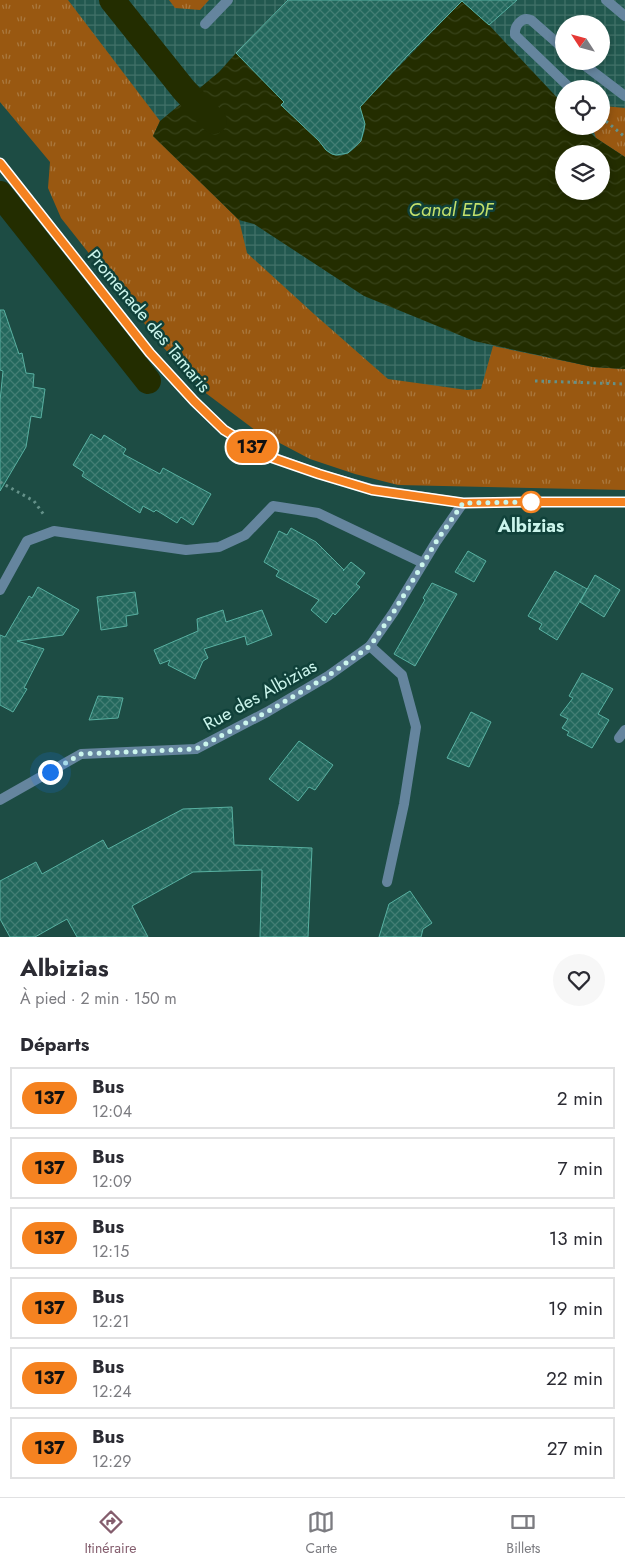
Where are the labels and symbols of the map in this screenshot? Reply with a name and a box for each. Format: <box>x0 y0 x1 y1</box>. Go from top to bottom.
north arrow <box>555 15 610 70</box>
water label: Canal EDF <box>408 196 494 223</box>
street label: Promenade des Tamaris <box>81 244 217 398</box>
line badge: 137 <box>223 431 281 463</box>
marker: Albizias <box>520 491 542 513</box>
place label: Albizias <box>497 513 564 539</box>
street label: Rue des Albizias <box>199 653 321 737</box>
your location <box>38 760 63 785</box>

